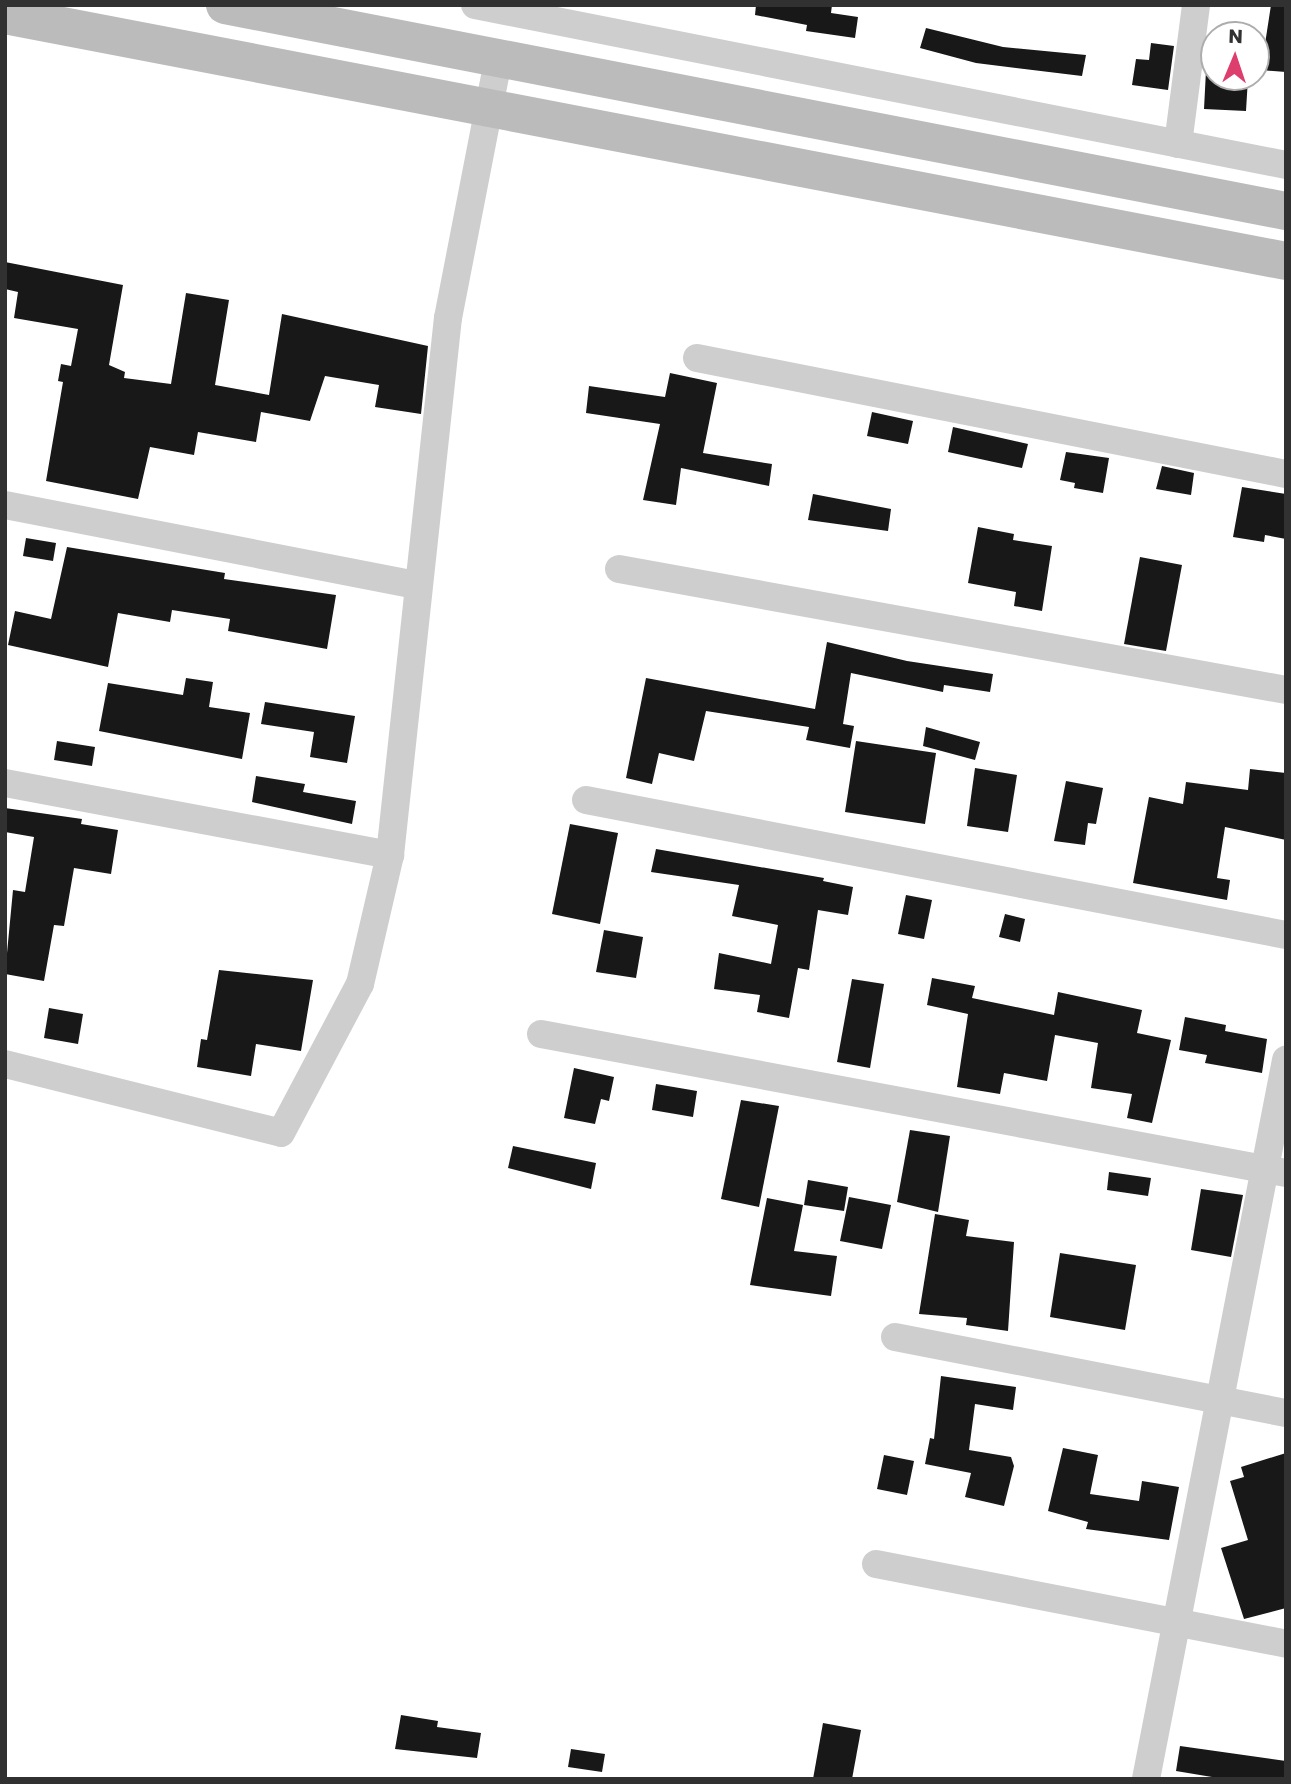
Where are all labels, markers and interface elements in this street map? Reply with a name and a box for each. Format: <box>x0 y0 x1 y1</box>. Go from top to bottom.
north arrow <box>1200 21 1270 91</box>
text: N <box>1228 23 1243 50</box>

